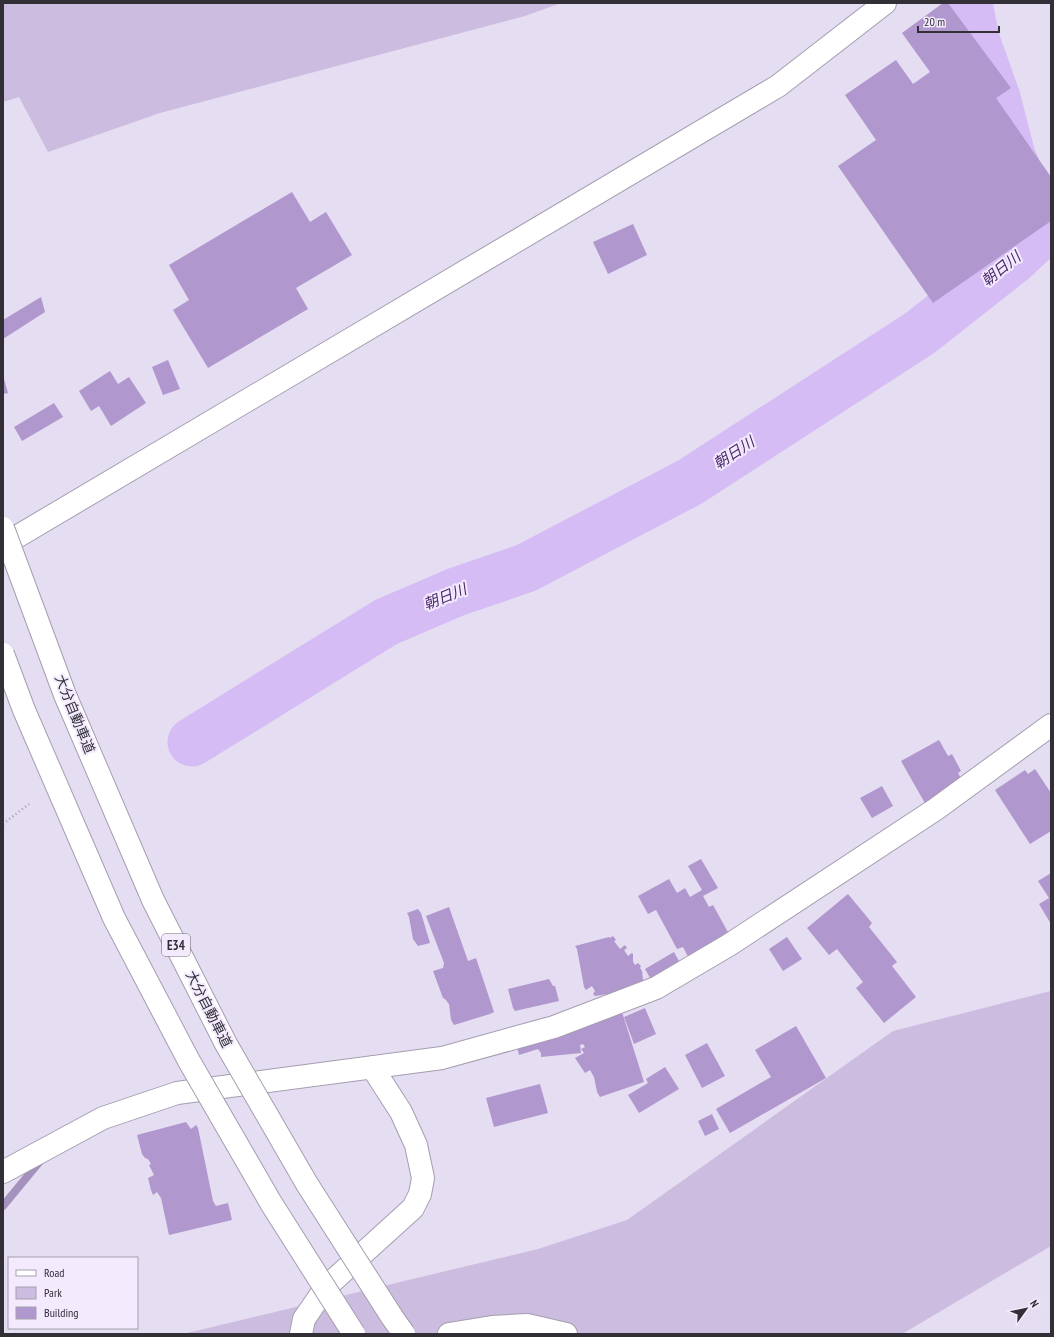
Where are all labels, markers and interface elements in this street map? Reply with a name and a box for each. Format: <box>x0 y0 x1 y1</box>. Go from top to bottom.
scale bar <box>918 8 999 34</box>
text: 20 m <box>924 14 945 29</box>
water label: 朝日川 <box>977 246 1026 290</box>
water label: 朝日川 <box>710 431 759 473</box>
water label: 朝日川 <box>420 579 471 614</box>
street label: 大分自動車道 <box>51 672 99 756</box>
road number: E34 <box>162 934 190 956</box>
street label: 大分自動車道 <box>182 967 236 1051</box>
legend <box>8 1257 138 1329</box>
text: Road <box>44 1265 64 1280</box>
text: Park <box>44 1285 62 1300</box>
north arrow <box>1006 1289 1046 1329</box>
text: N <box>1027 1297 1042 1310</box>
text: Building <box>44 1305 79 1320</box>

